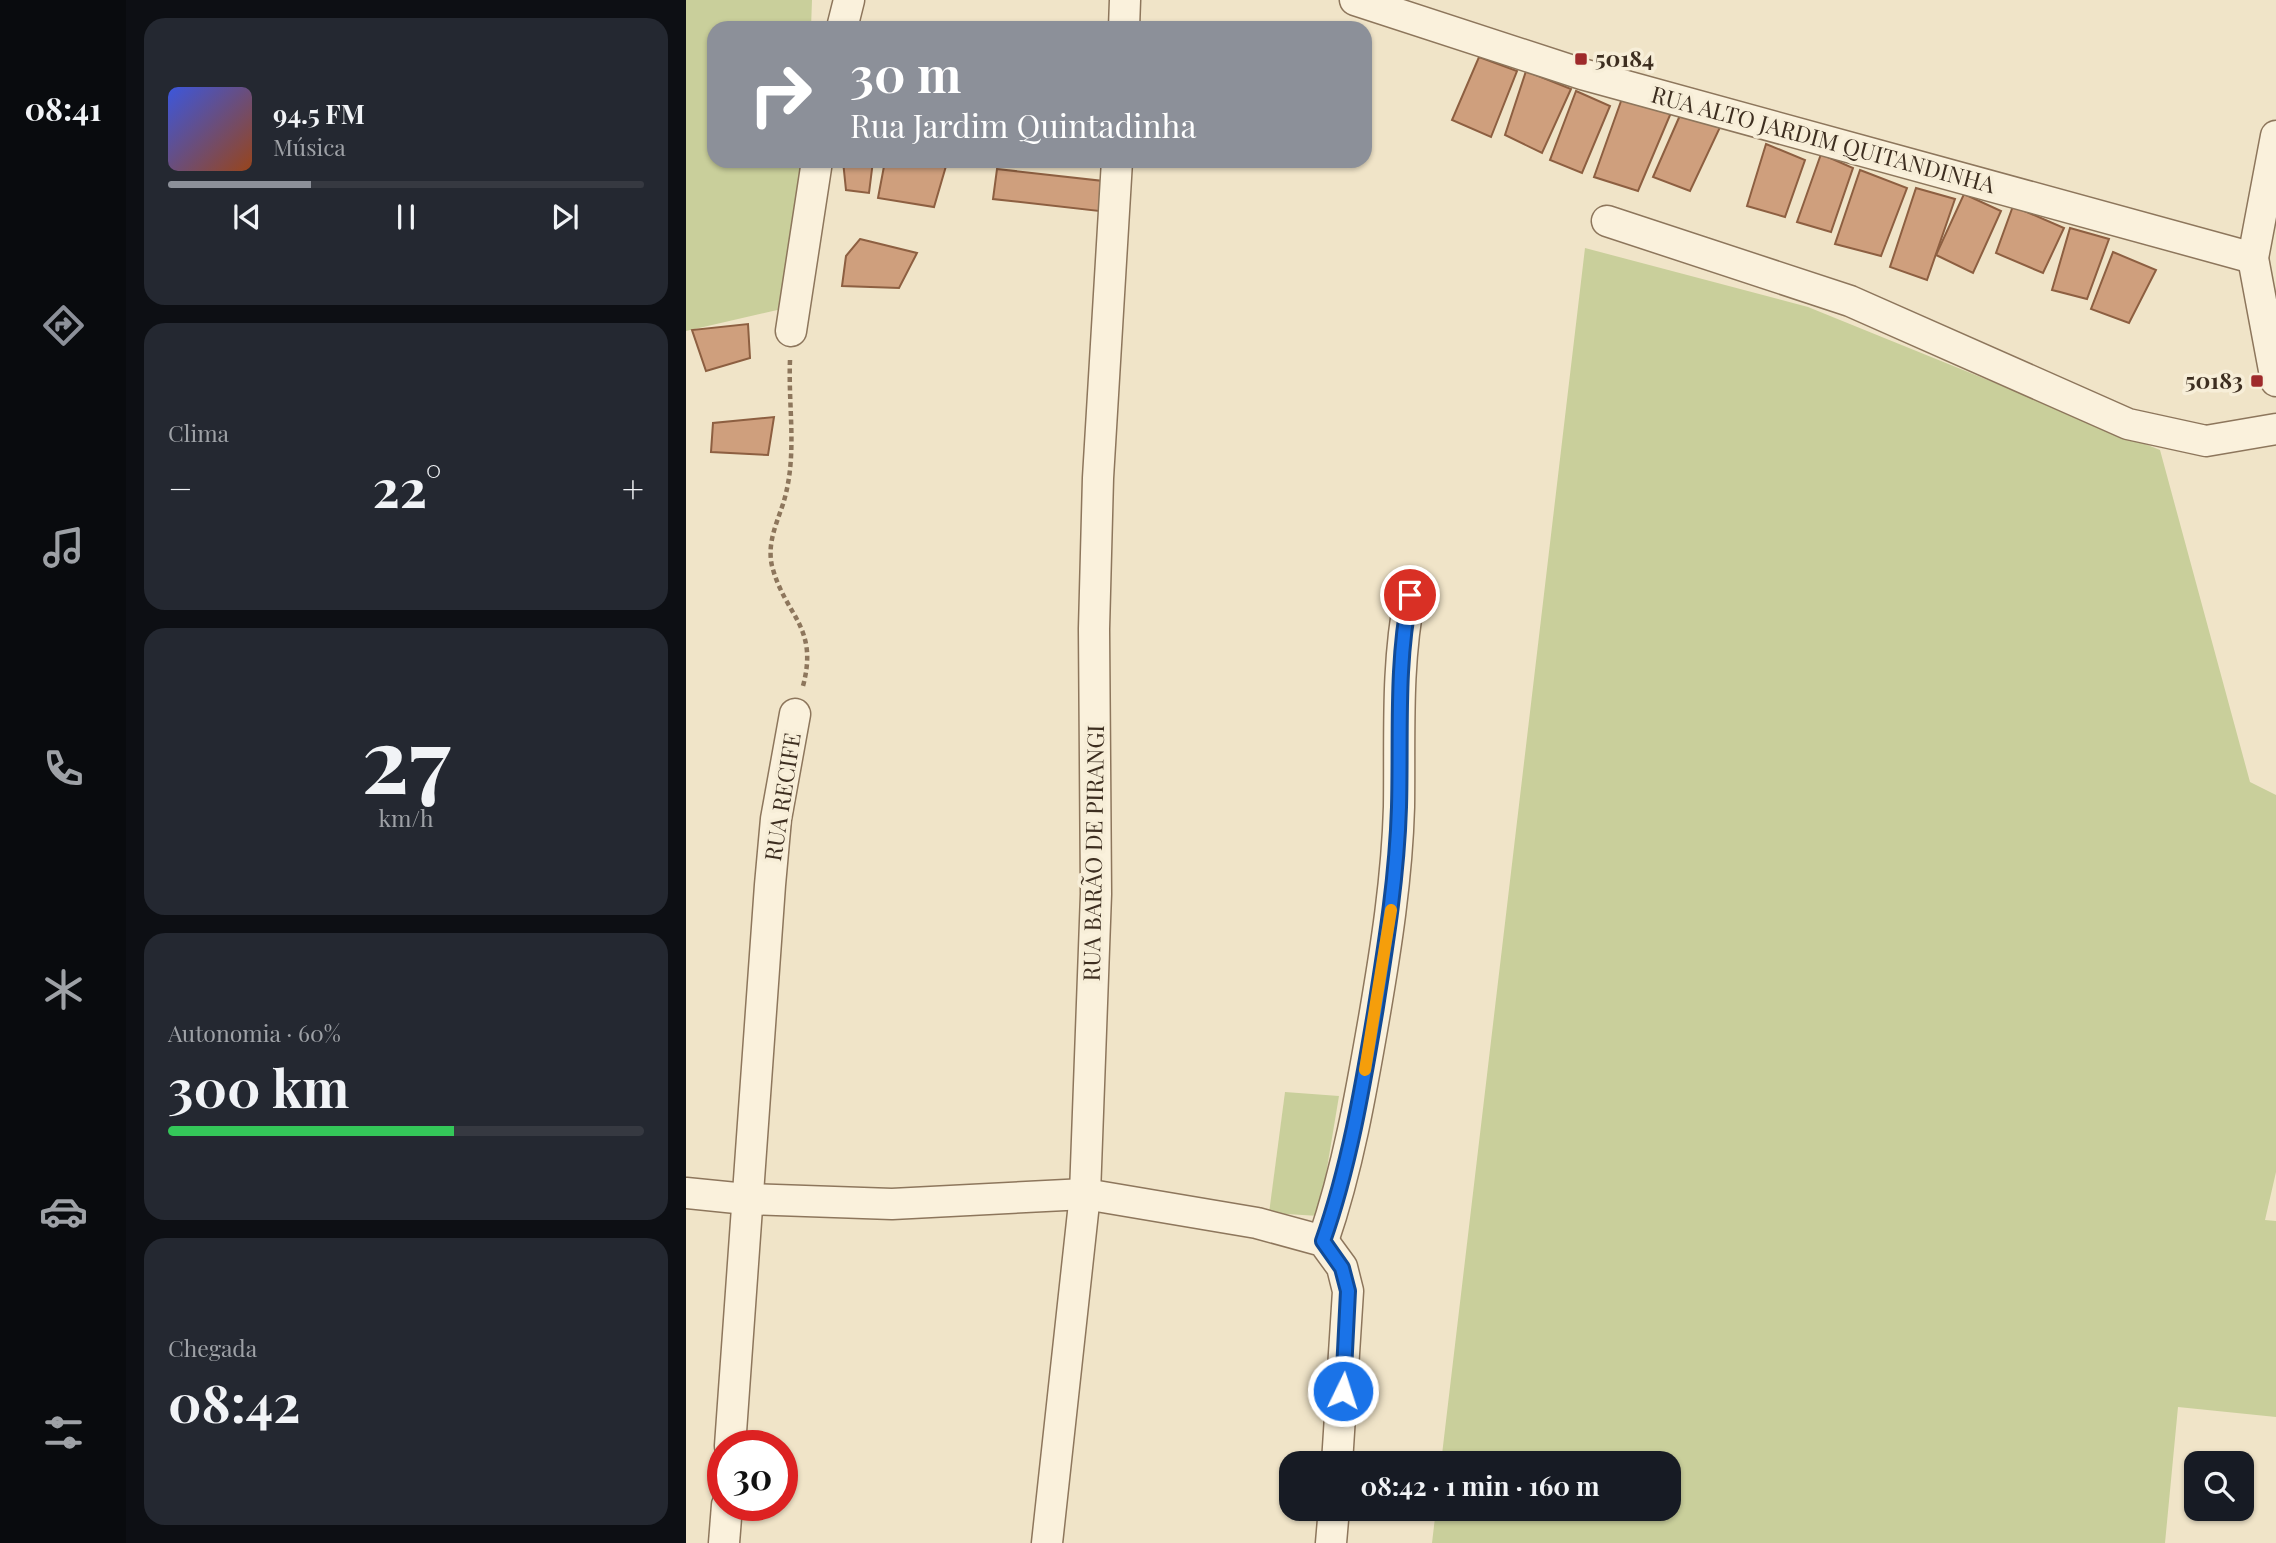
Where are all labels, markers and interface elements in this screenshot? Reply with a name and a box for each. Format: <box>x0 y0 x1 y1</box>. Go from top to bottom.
text: 30 m <box>850 40 961 105</box>
place label: 50184 <box>1595 42 1654 73</box>
icon: right <box>735 49 826 140</box>
marker: 50184 <box>1573 51 1589 67</box>
street label: RUA ALTO JARDIM QUITANDINHA <box>1648 78 1999 200</box>
text: 08:41 <box>24 86 102 129</box>
text: 94.5 FM <box>273 96 365 131</box>
text: Rua Jardim Quintadinha <box>850 103 1196 146</box>
text: Música <box>273 131 346 162</box>
icon: previous <box>228 198 266 236</box>
icon: pause <box>387 198 425 236</box>
icon: next <box>546 198 584 236</box>
icon: directions <box>39 301 88 350</box>
place label: 50183 <box>2185 364 2243 395</box>
marker: 50183 <box>2249 373 2265 389</box>
text: Clima <box>168 417 229 448</box>
text: 22° <box>373 452 442 521</box>
text: − <box>168 462 193 513</box>
text: + <box>622 462 644 513</box>
icon: music <box>39 523 88 572</box>
pin <box>1380 565 1440 625</box>
icon: arrive <box>1391 576 1429 614</box>
text: 27 <box>362 696 451 817</box>
street label: RUA BARÃO DE PIRANGI <box>1075 724 1110 981</box>
street label: RUA RECIFE <box>756 730 807 863</box>
icon: phone <box>39 744 88 793</box>
text: km/h <box>378 802 434 833</box>
icon: climate <box>39 965 88 1014</box>
text: Autonomia · 60% <box>168 1017 341 1048</box>
text: 300 km <box>168 1052 349 1121</box>
icon: car <box>39 1187 88 1236</box>
text: Chegada <box>168 1332 257 1363</box>
position arrow <box>1306 1354 1380 1428</box>
text: 08:42 <box>168 1367 300 1436</box>
icon: filters <box>39 1408 88 1457</box>
speed limit sign: 30 <box>707 1430 798 1521</box>
map controls <box>2184 1451 2254 1521</box>
button: search <box>2184 1451 2254 1521</box>
text: 08:42 · 1 min · 160 m <box>1360 1468 1600 1503</box>

